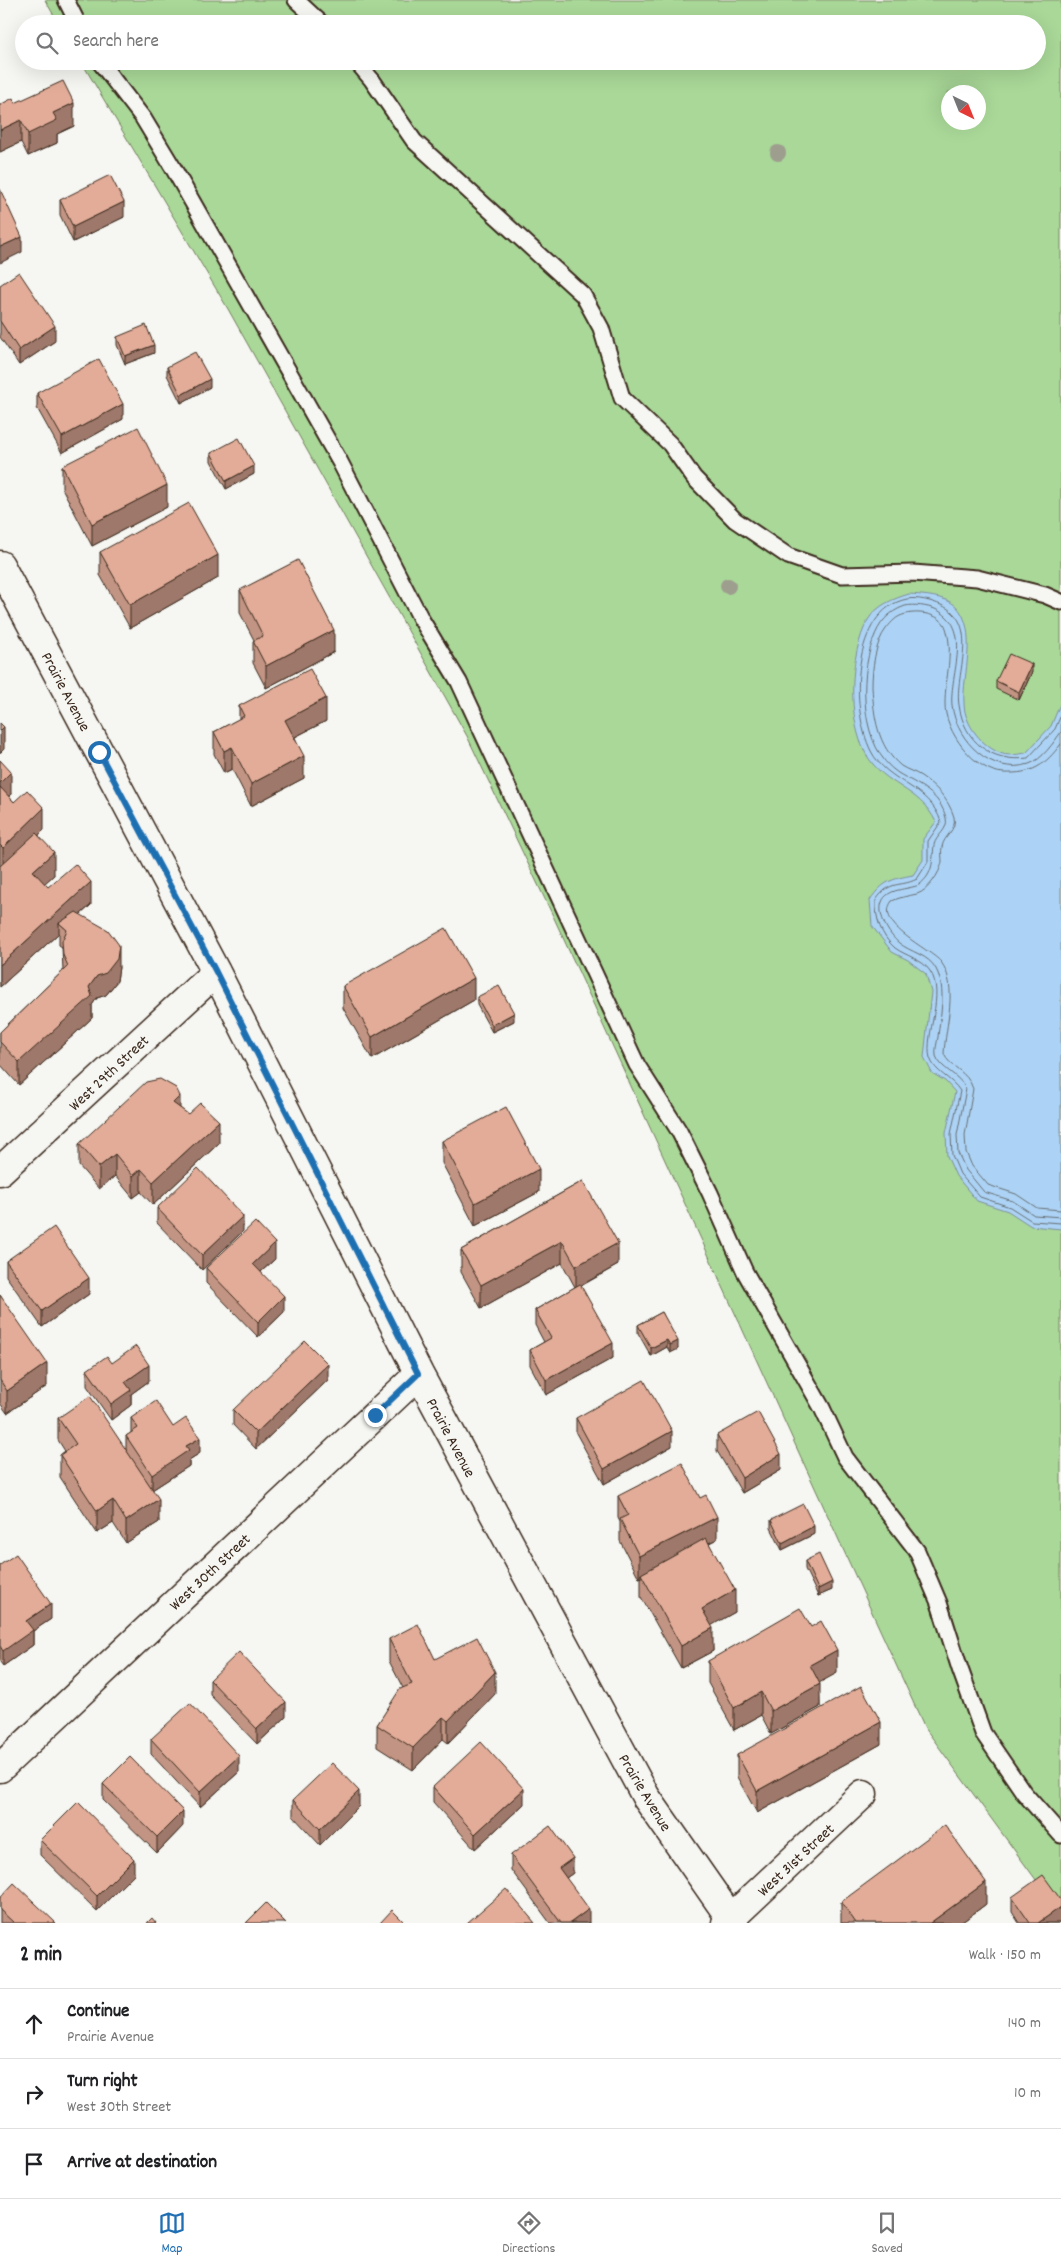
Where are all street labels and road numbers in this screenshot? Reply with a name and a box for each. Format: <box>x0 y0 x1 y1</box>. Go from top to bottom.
street label: Prairie Avenue <box>34 648 95 736</box>
street label: West 29th Street <box>64 1030 155 1117</box>
street label: Prairie Avenue <box>419 1394 480 1482</box>
street label: West 30th Street <box>165 1529 257 1617</box>
street label: Prairie Avenue <box>612 1750 676 1836</box>
street label: West 31st Street <box>753 1819 841 1903</box>

